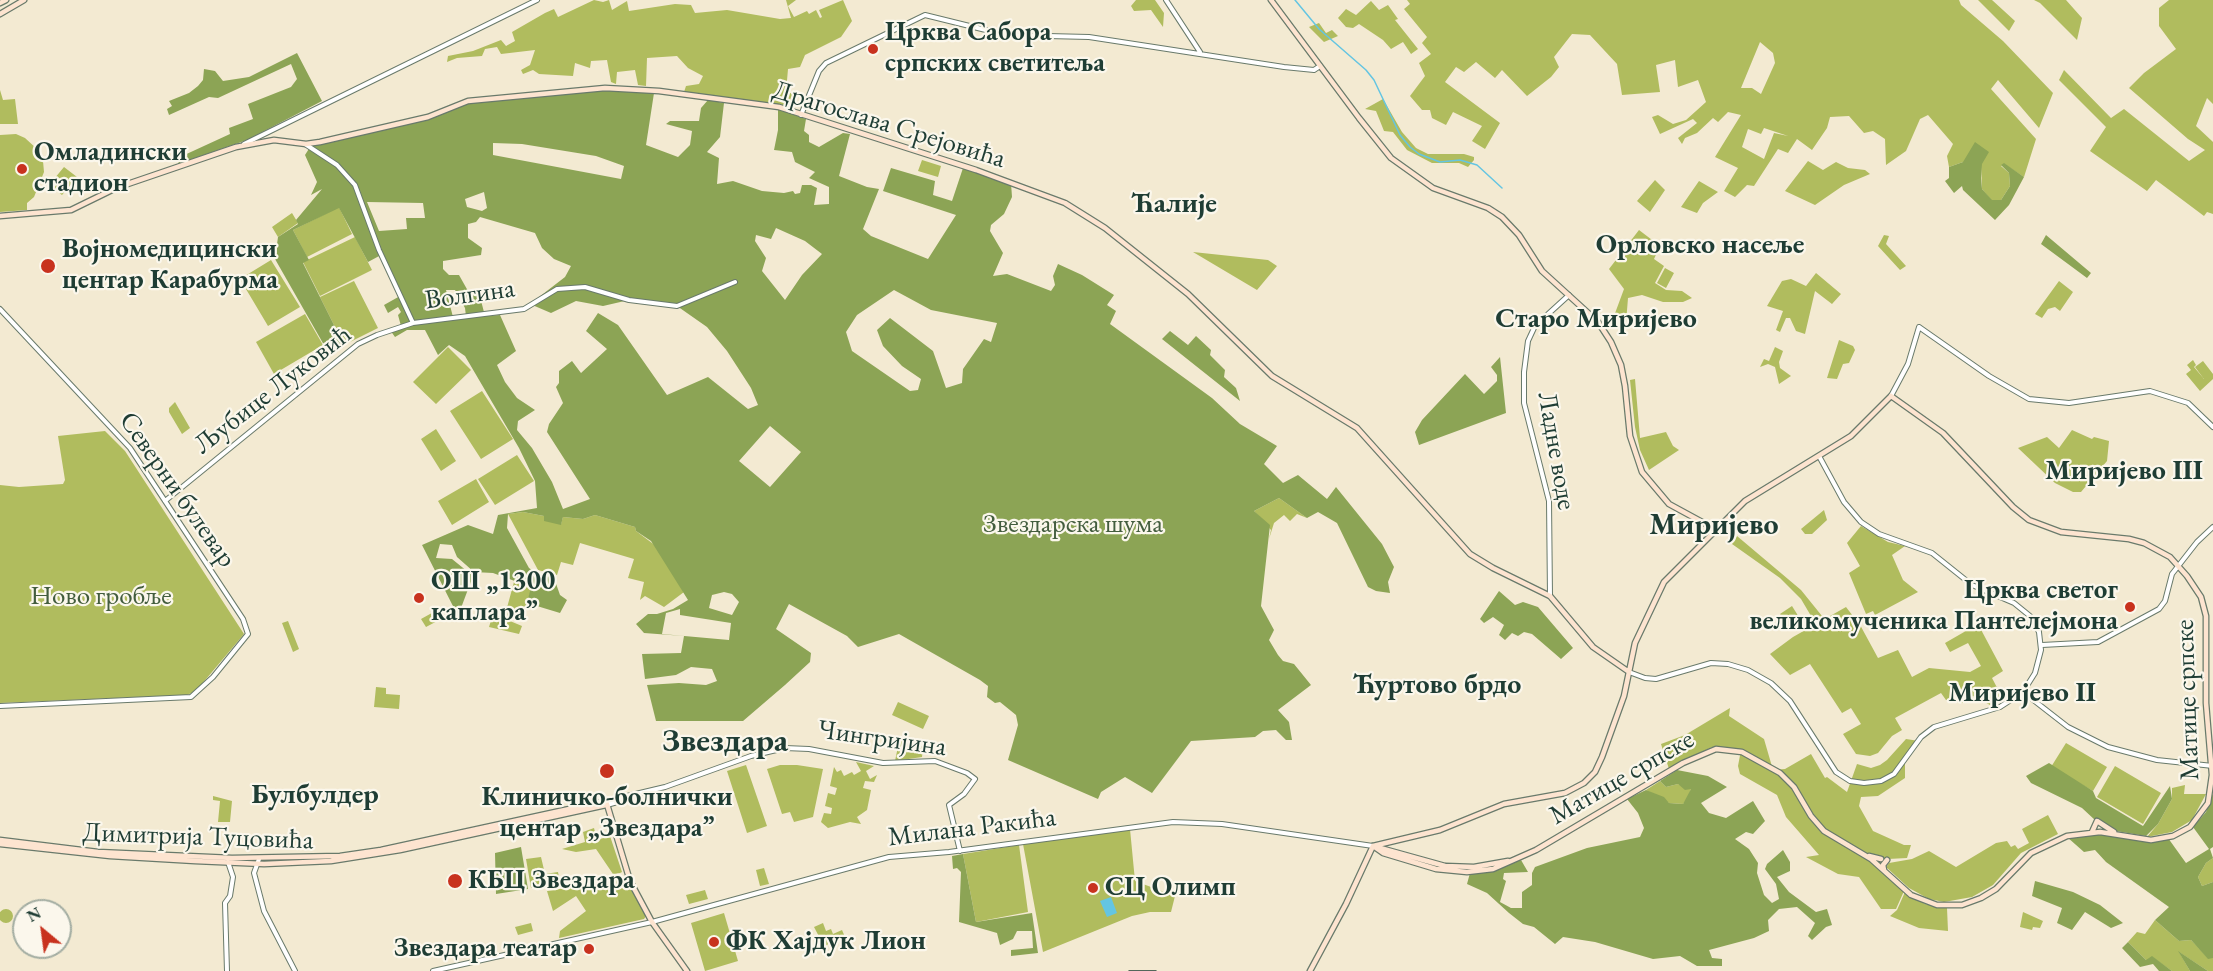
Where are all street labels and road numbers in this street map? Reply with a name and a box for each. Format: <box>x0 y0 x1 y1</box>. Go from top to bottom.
street label: Драгослава Срејовића <box>769 74 1009 176</box>
street label: Волгина <box>423 273 517 317</box>
street label: Љубице Луковић <box>188 318 358 462</box>
street label: Ладне воде <box>1530 389 1582 513</box>
street label: Северни булевар <box>111 406 243 574</box>
street label: Матице српске <box>2169 619 2207 781</box>
street label: Чингријина <box>816 714 948 764</box>
street label: Матице српске <box>1544 724 1700 832</box>
street label: Милана Ракића <box>886 802 1058 854</box>
street label: Димитрија Туцовића <box>82 817 314 857</box>

